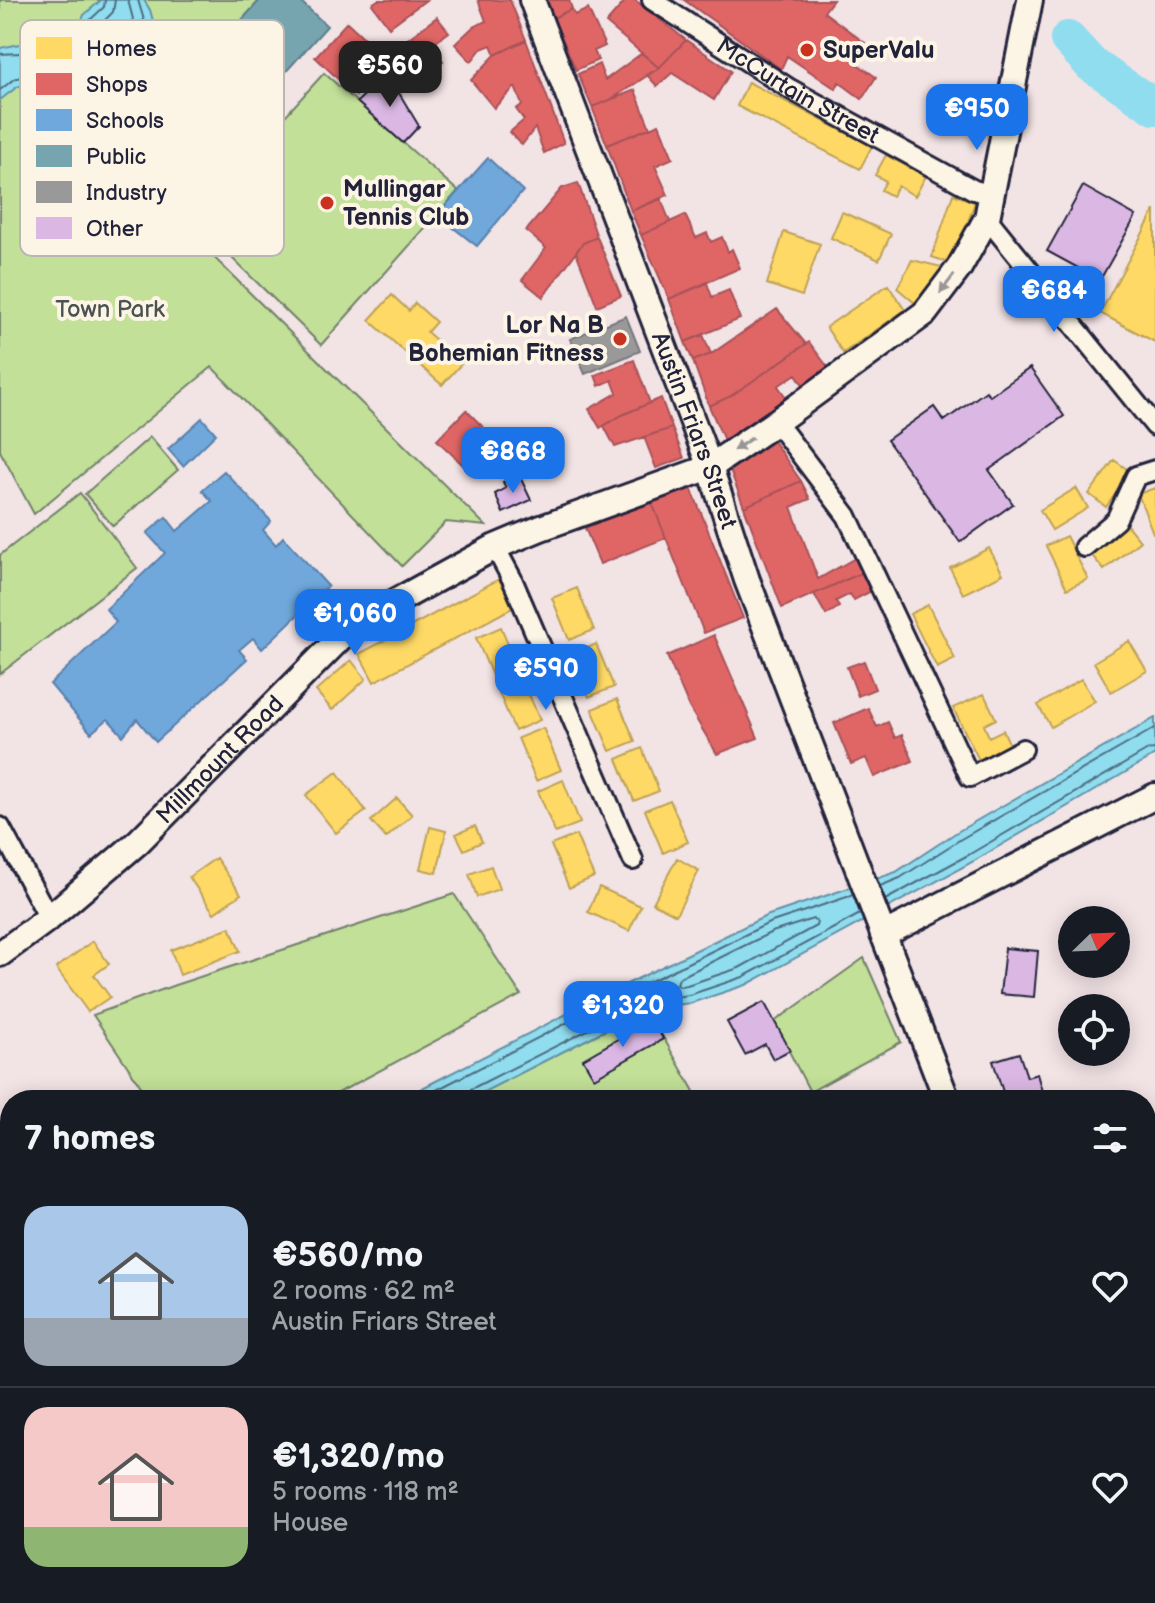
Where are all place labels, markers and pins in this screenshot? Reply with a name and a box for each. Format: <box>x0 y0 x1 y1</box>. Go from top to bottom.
place label: SuperValu <box>823 36 934 65</box>
pin: €560 <box>343 41 437 109</box>
marker: SuperValu <box>798 41 816 59</box>
pin: €950 <box>930 84 1024 152</box>
place label: Mullingar Tennis Club <box>343 175 469 232</box>
marker: Mullingar Tennis Club <box>318 194 336 212</box>
pin: €684 <box>1007 266 1101 334</box>
place label: Lor Na B Bohemian Fitness <box>408 311 604 368</box>
marker: Lor Na B Bohemian Fitness <box>611 330 629 348</box>
pin: €868 <box>466 427 560 495</box>
pin: €1,060 <box>290 589 420 657</box>
pin: €590 <box>499 644 593 712</box>
pin: €1,320 <box>558 981 688 1049</box>

